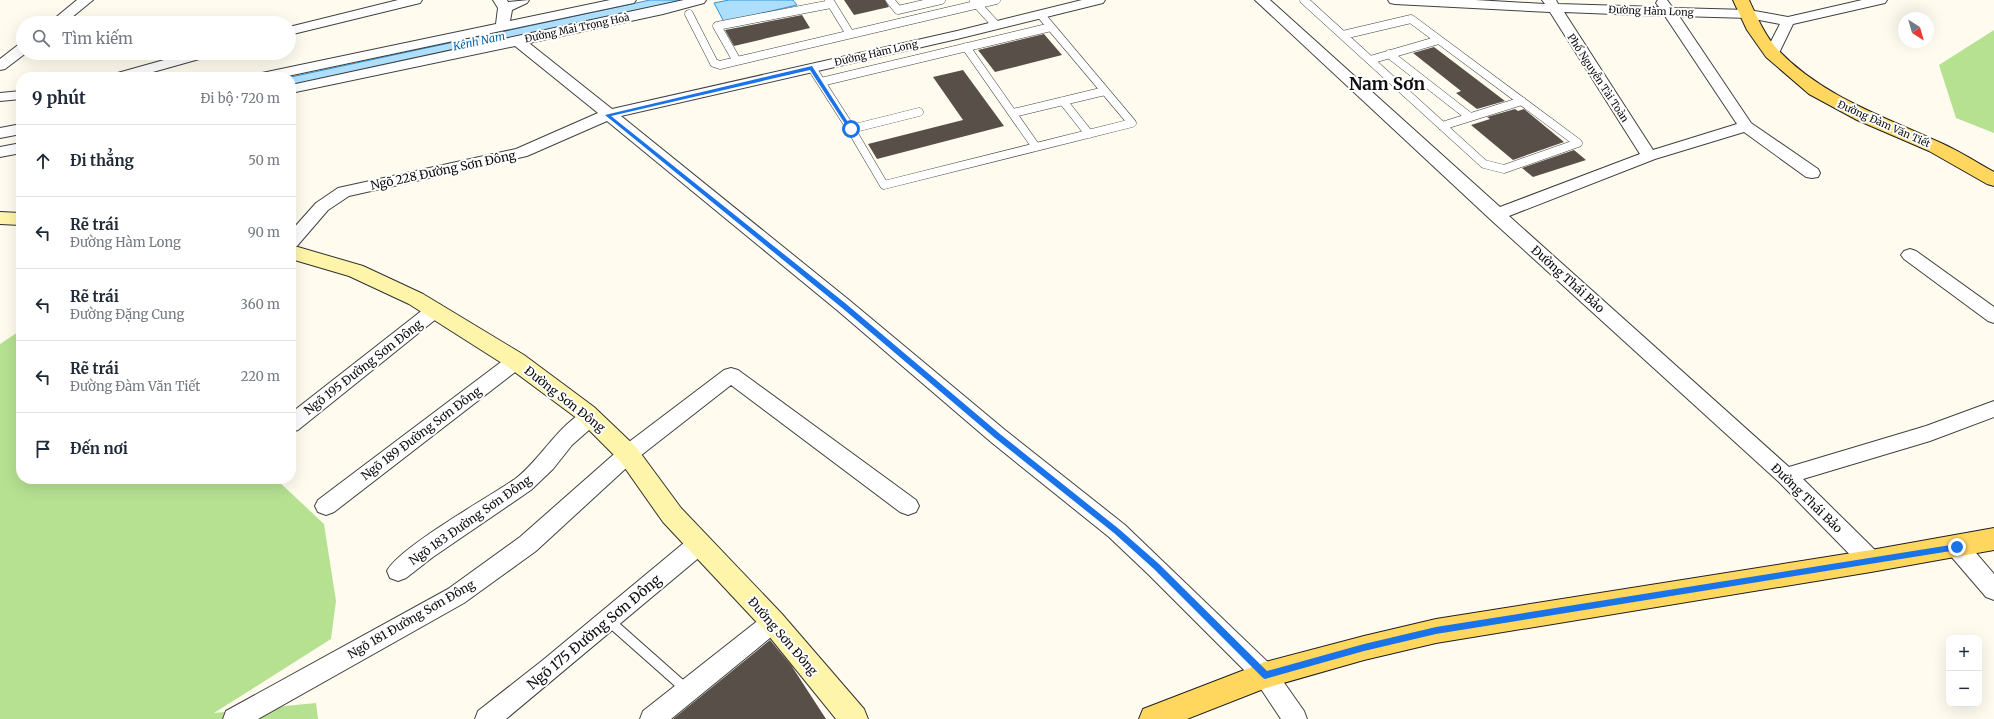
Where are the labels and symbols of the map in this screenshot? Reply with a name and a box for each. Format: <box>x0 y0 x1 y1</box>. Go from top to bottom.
street label: Đường Hàm Long <box>1608 3 1694 19</box>
street label: Đường Mai Trọng Hoà <box>523 10 631 45</box>
north arrow <box>1898 12 1934 48</box>
water label: Kênh Nam <box>451 29 506 54</box>
street label: Phố Nguyễn Tài Toàn <box>1564 31 1632 125</box>
street label: Đường Hàm Long <box>833 37 919 69</box>
district label: Nam Sơn <box>1349 73 1426 95</box>
street label: Đường Đàm Văn Tiết <box>1836 98 1933 150</box>
route start <box>842 120 860 138</box>
street label: Ngõ 228 Đường Sơn Đông <box>369 147 518 193</box>
street label: Đường Thái Bảo <box>1528 242 1608 316</box>
street label: Ngõ 195 Đường Sơn Đông <box>301 316 426 418</box>
street label: Đường Sơn Đông <box>522 363 609 436</box>
street label: Ngõ 189 Đường Sơn Đông <box>358 382 485 483</box>
street label: Đường Thái Bảo <box>1768 460 1846 536</box>
street label: Ngõ 183 Đường Sơn Đông <box>406 472 535 568</box>
route end <box>1948 538 1966 556</box>
street label: Ngõ 175 Đường Sơn Đông <box>523 570 665 693</box>
street label: Ngõ 181 Đường Sơn Đông <box>345 576 478 662</box>
street label: Đường Sơn Đông <box>745 594 821 679</box>

